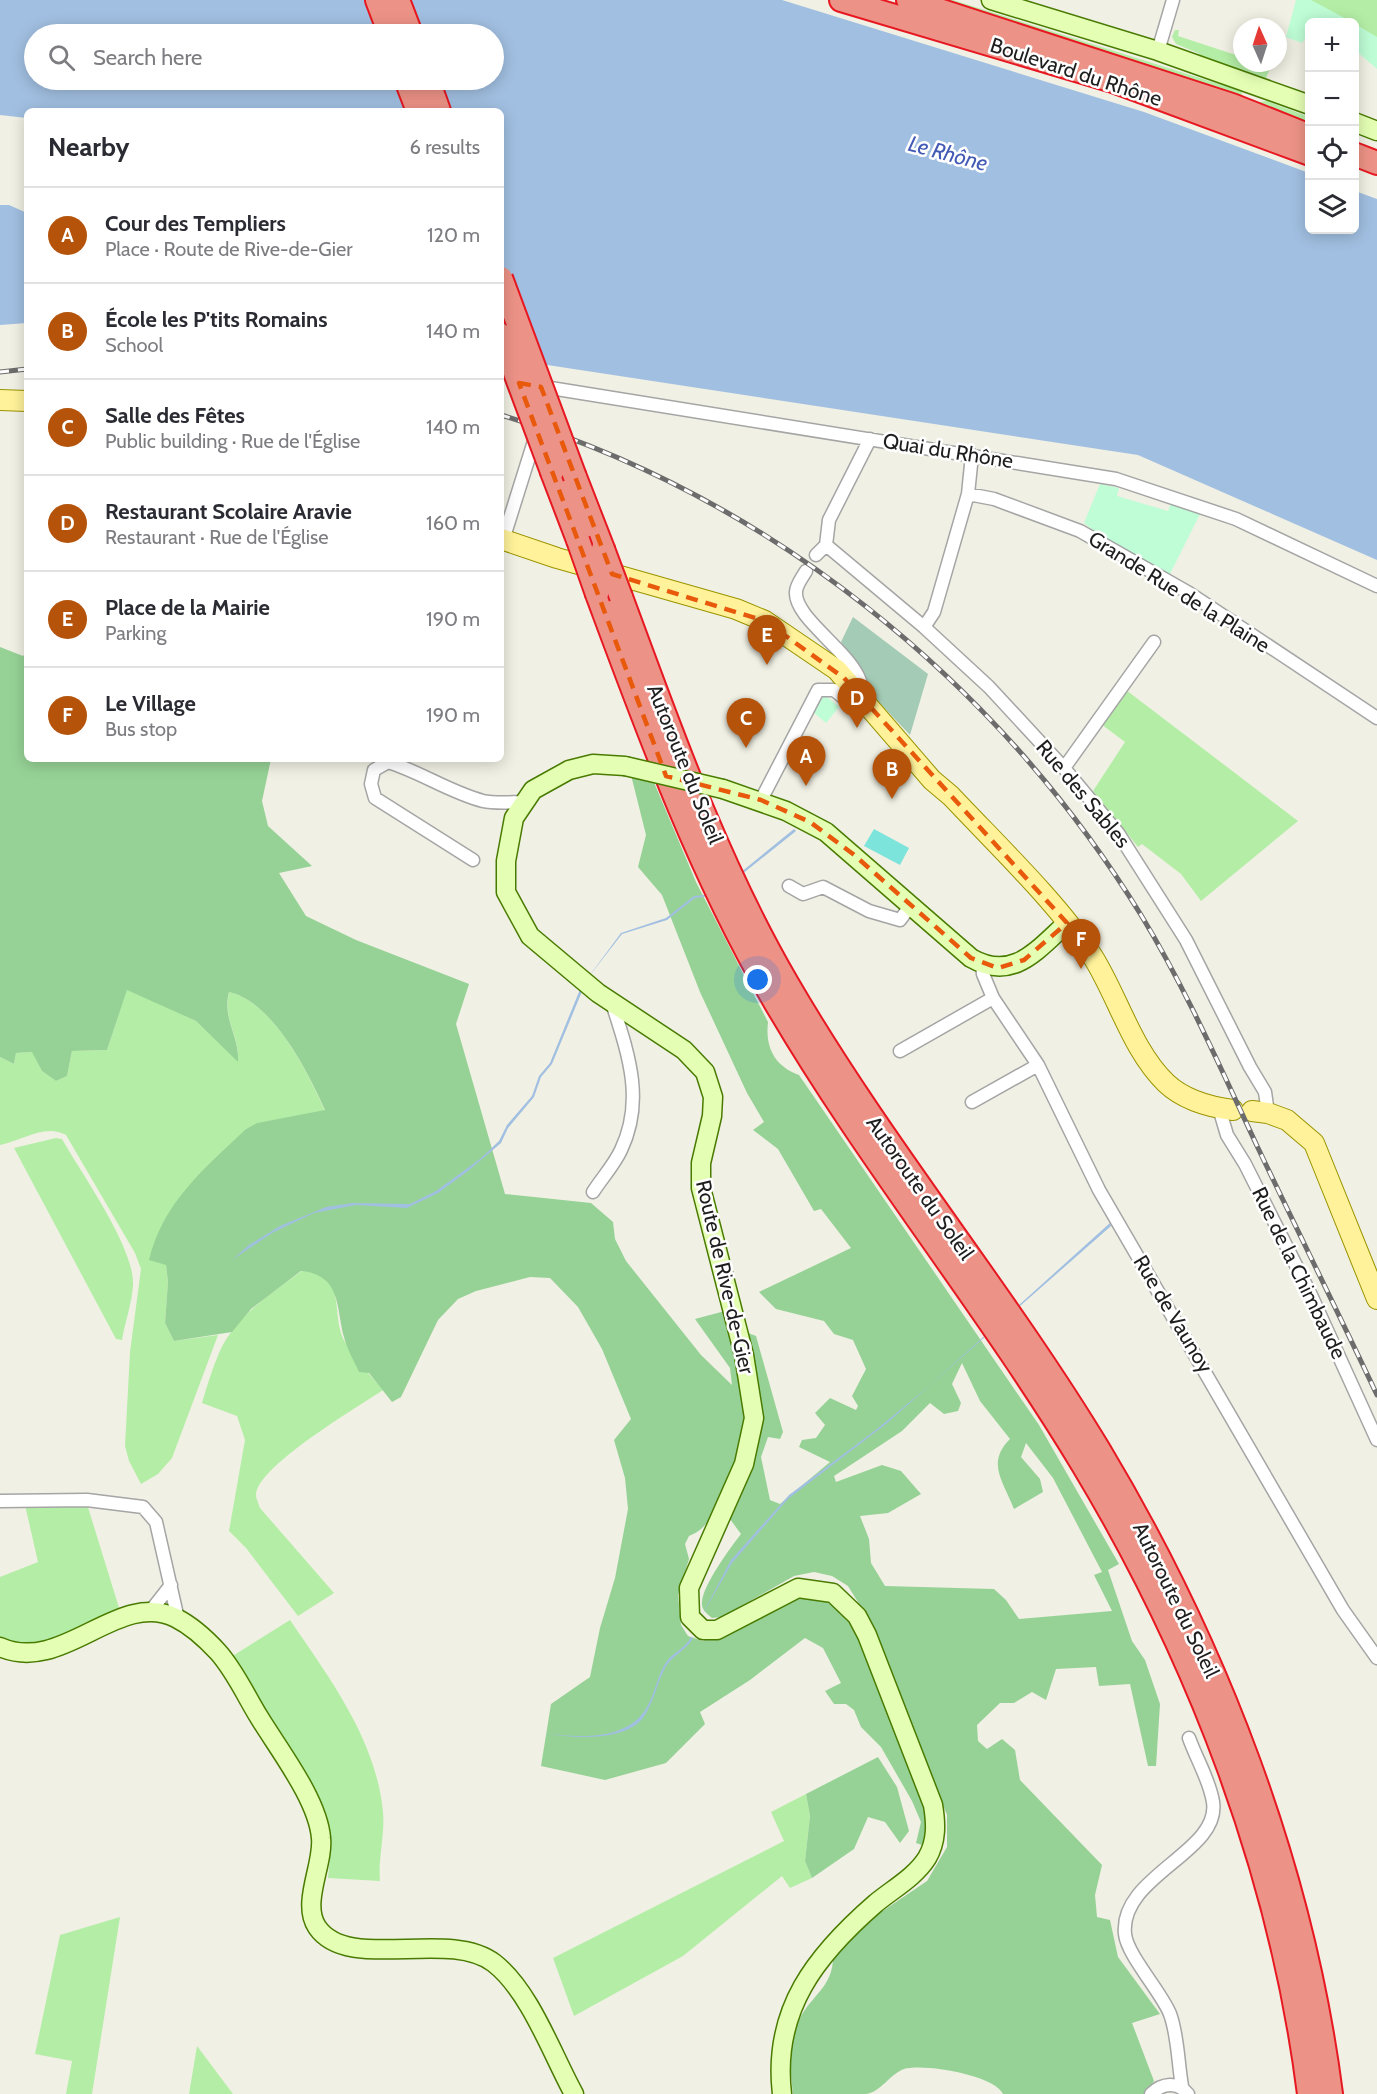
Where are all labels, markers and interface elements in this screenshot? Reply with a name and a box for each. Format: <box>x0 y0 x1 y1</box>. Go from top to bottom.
north arrow <box>1233 18 1287 72</box>
map controls <box>1305 18 1359 234</box>
button: + <box>1305 18 1359 72</box>
search box <box>24 24 504 90</box>
street label: Boulevard du Rhône <box>987 32 1165 111</box>
icon: search <box>45 41 78 74</box>
text: Search here <box>93 44 202 71</box>
button: − <box>1305 72 1359 126</box>
button: locate <box>1305 126 1359 180</box>
water label: Le Rhône <box>905 130 990 177</box>
text: Nearby <box>48 131 129 163</box>
text: 6 results <box>409 135 480 159</box>
button: layers <box>1305 180 1359 234</box>
text: Cour des Templiers <box>105 210 286 237</box>
text: A <box>61 223 74 247</box>
text: 120 m <box>427 223 480 247</box>
text: Place · Route de Rive-de-Gier <box>105 237 352 261</box>
text: École les P'tits Romains <box>105 306 327 333</box>
text: B <box>61 319 74 343</box>
text: 140 m <box>426 319 480 343</box>
text: School <box>105 333 163 357</box>
text: Salle des Fêtes <box>105 402 245 429</box>
text: C <box>61 415 74 439</box>
text: 140 m <box>426 415 480 439</box>
street label: Quai du Rhône <box>881 428 1015 473</box>
text: Public building · Rue de l'Église <box>105 429 360 453</box>
text: Restaurant Scolaire Aravie <box>105 498 352 525</box>
text: D <box>60 511 75 535</box>
text: 160 m <box>426 511 480 535</box>
text: Restaurant · Rue de l'Église <box>105 525 328 549</box>
street label: Grande Rue de la Plaine <box>1084 526 1275 658</box>
text: Place de la Mairie <box>105 594 270 621</box>
text: E <box>62 607 73 631</box>
text: 190 m <box>426 607 480 631</box>
pin: E <box>748 616 786 665</box>
text: Parking <box>105 621 166 645</box>
pin: D <box>838 678 876 728</box>
street label: Autoroute du Soleil <box>642 680 729 847</box>
text: Le Village <box>105 690 196 717</box>
pin: C <box>726 698 766 748</box>
text: F <box>62 703 73 727</box>
text: 190 m <box>426 703 480 727</box>
text: Bus stop <box>105 717 177 741</box>
street label: Rue des Sables <box>1031 735 1136 853</box>
pin: A <box>786 736 826 786</box>
pin: B <box>872 750 912 799</box>
pin: F <box>1062 920 1100 969</box>
your location <box>743 965 772 994</box>
street label: Autoroute du Soleil <box>861 1111 979 1264</box>
street label: Route de Rive-de-Gier <box>691 1177 760 1377</box>
street label: Rue de la Chimbaude <box>1247 1183 1352 1363</box>
street label: Rue de Vaunoy <box>1129 1250 1219 1377</box>
street label: Autoroute du Soleil <box>1128 1518 1225 1682</box>

